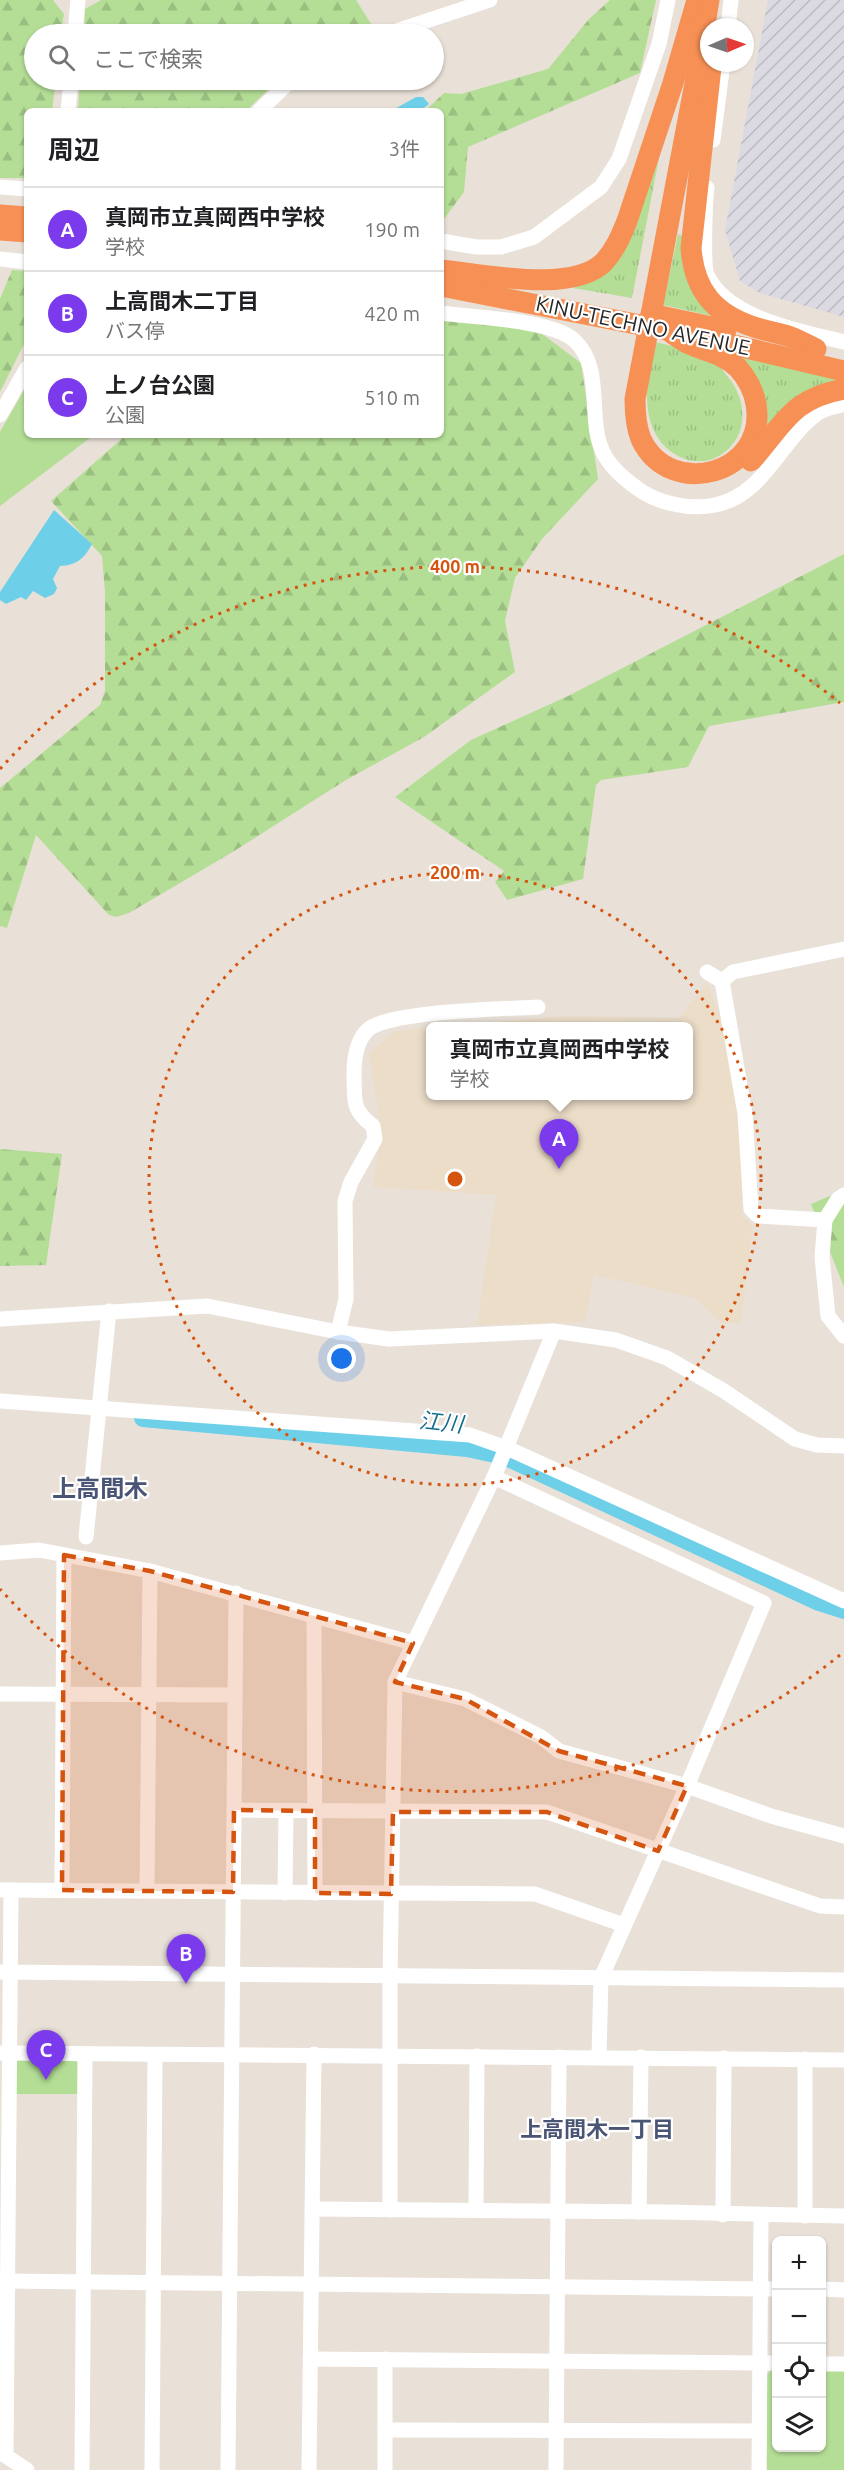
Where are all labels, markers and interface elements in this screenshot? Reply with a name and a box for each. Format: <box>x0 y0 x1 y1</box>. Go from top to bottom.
north arrow <box>700 18 754 72</box>
search box <box>24 24 444 90</box>
icon: search <box>45 41 78 74</box>
text: ここで検索 <box>93 46 203 71</box>
text: 周辺 <box>48 135 100 164</box>
text: 3件 <box>389 137 420 160</box>
text: 真岡市立真岡西中学校 <box>105 204 325 229</box>
text: A <box>60 218 75 241</box>
text: 190 m <box>364 218 420 241</box>
text: 学校 <box>105 235 145 258</box>
text: 上高間木二丁目 <box>105 288 259 313</box>
street label: KINU-TECHNO AVENUE <box>534 291 752 359</box>
text: B <box>61 302 74 325</box>
text: 420 m <box>364 302 420 325</box>
text: バス停 <box>105 319 165 342</box>
text: 上ノ台公園 <box>105 372 215 397</box>
text: C <box>61 386 74 409</box>
text: 510 m <box>364 386 420 409</box>
text: 公園 <box>105 403 145 426</box>
text: 400 m <box>430 556 480 576</box>
text: 200 m <box>430 862 480 882</box>
popup <box>426 1022 693 1100</box>
text: 真岡市立真岡西中学校 <box>449 1036 670 1061</box>
text: 学校 <box>449 1067 489 1090</box>
pin: A <box>540 1120 578 1169</box>
centre of rings <box>445 1169 465 1189</box>
your location <box>327 1344 356 1373</box>
water label: 江川 <box>418 1407 466 1436</box>
district label: 上高間木 <box>52 1475 148 1502</box>
pin: B <box>166 1934 206 1984</box>
pin: C <box>26 2030 66 2080</box>
district label: 上高間木一丁目 <box>520 2116 674 2141</box>
map controls <box>772 2236 826 2452</box>
button: + <box>772 2236 826 2290</box>
button: − <box>772 2290 826 2344</box>
button: locate <box>772 2344 826 2398</box>
button: layers <box>772 2398 826 2452</box>

